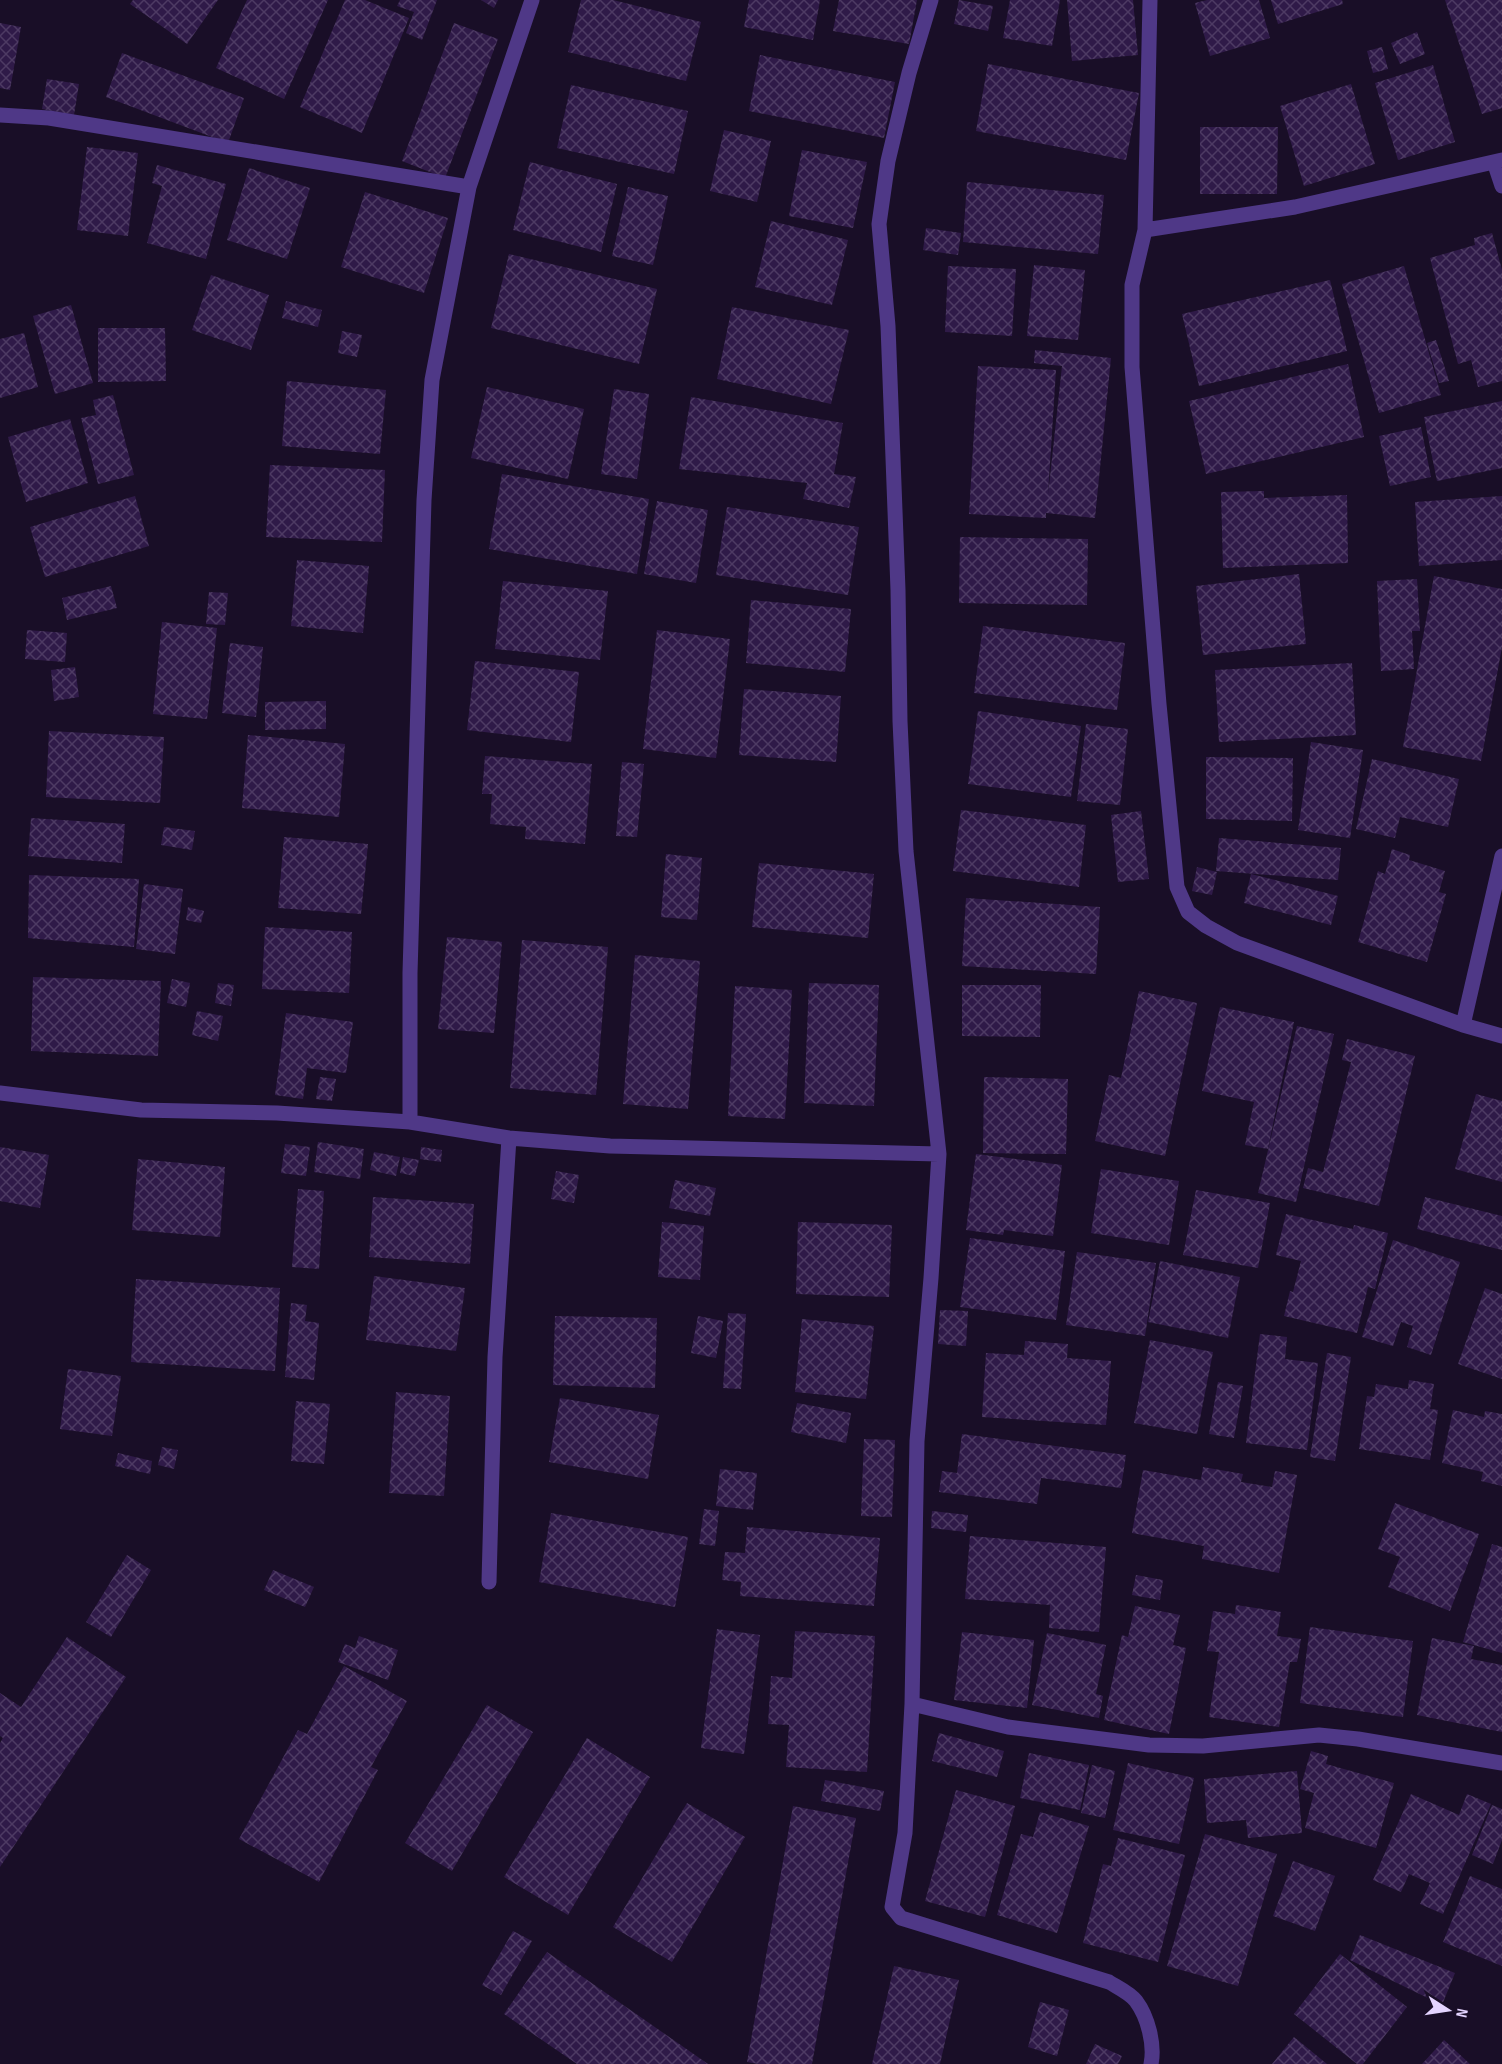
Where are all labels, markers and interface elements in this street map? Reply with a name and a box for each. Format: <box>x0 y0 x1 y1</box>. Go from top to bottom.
north arrow <box>1418 1980 1478 2040</box>
text: N <box>1451 2007 1471 2019</box>

